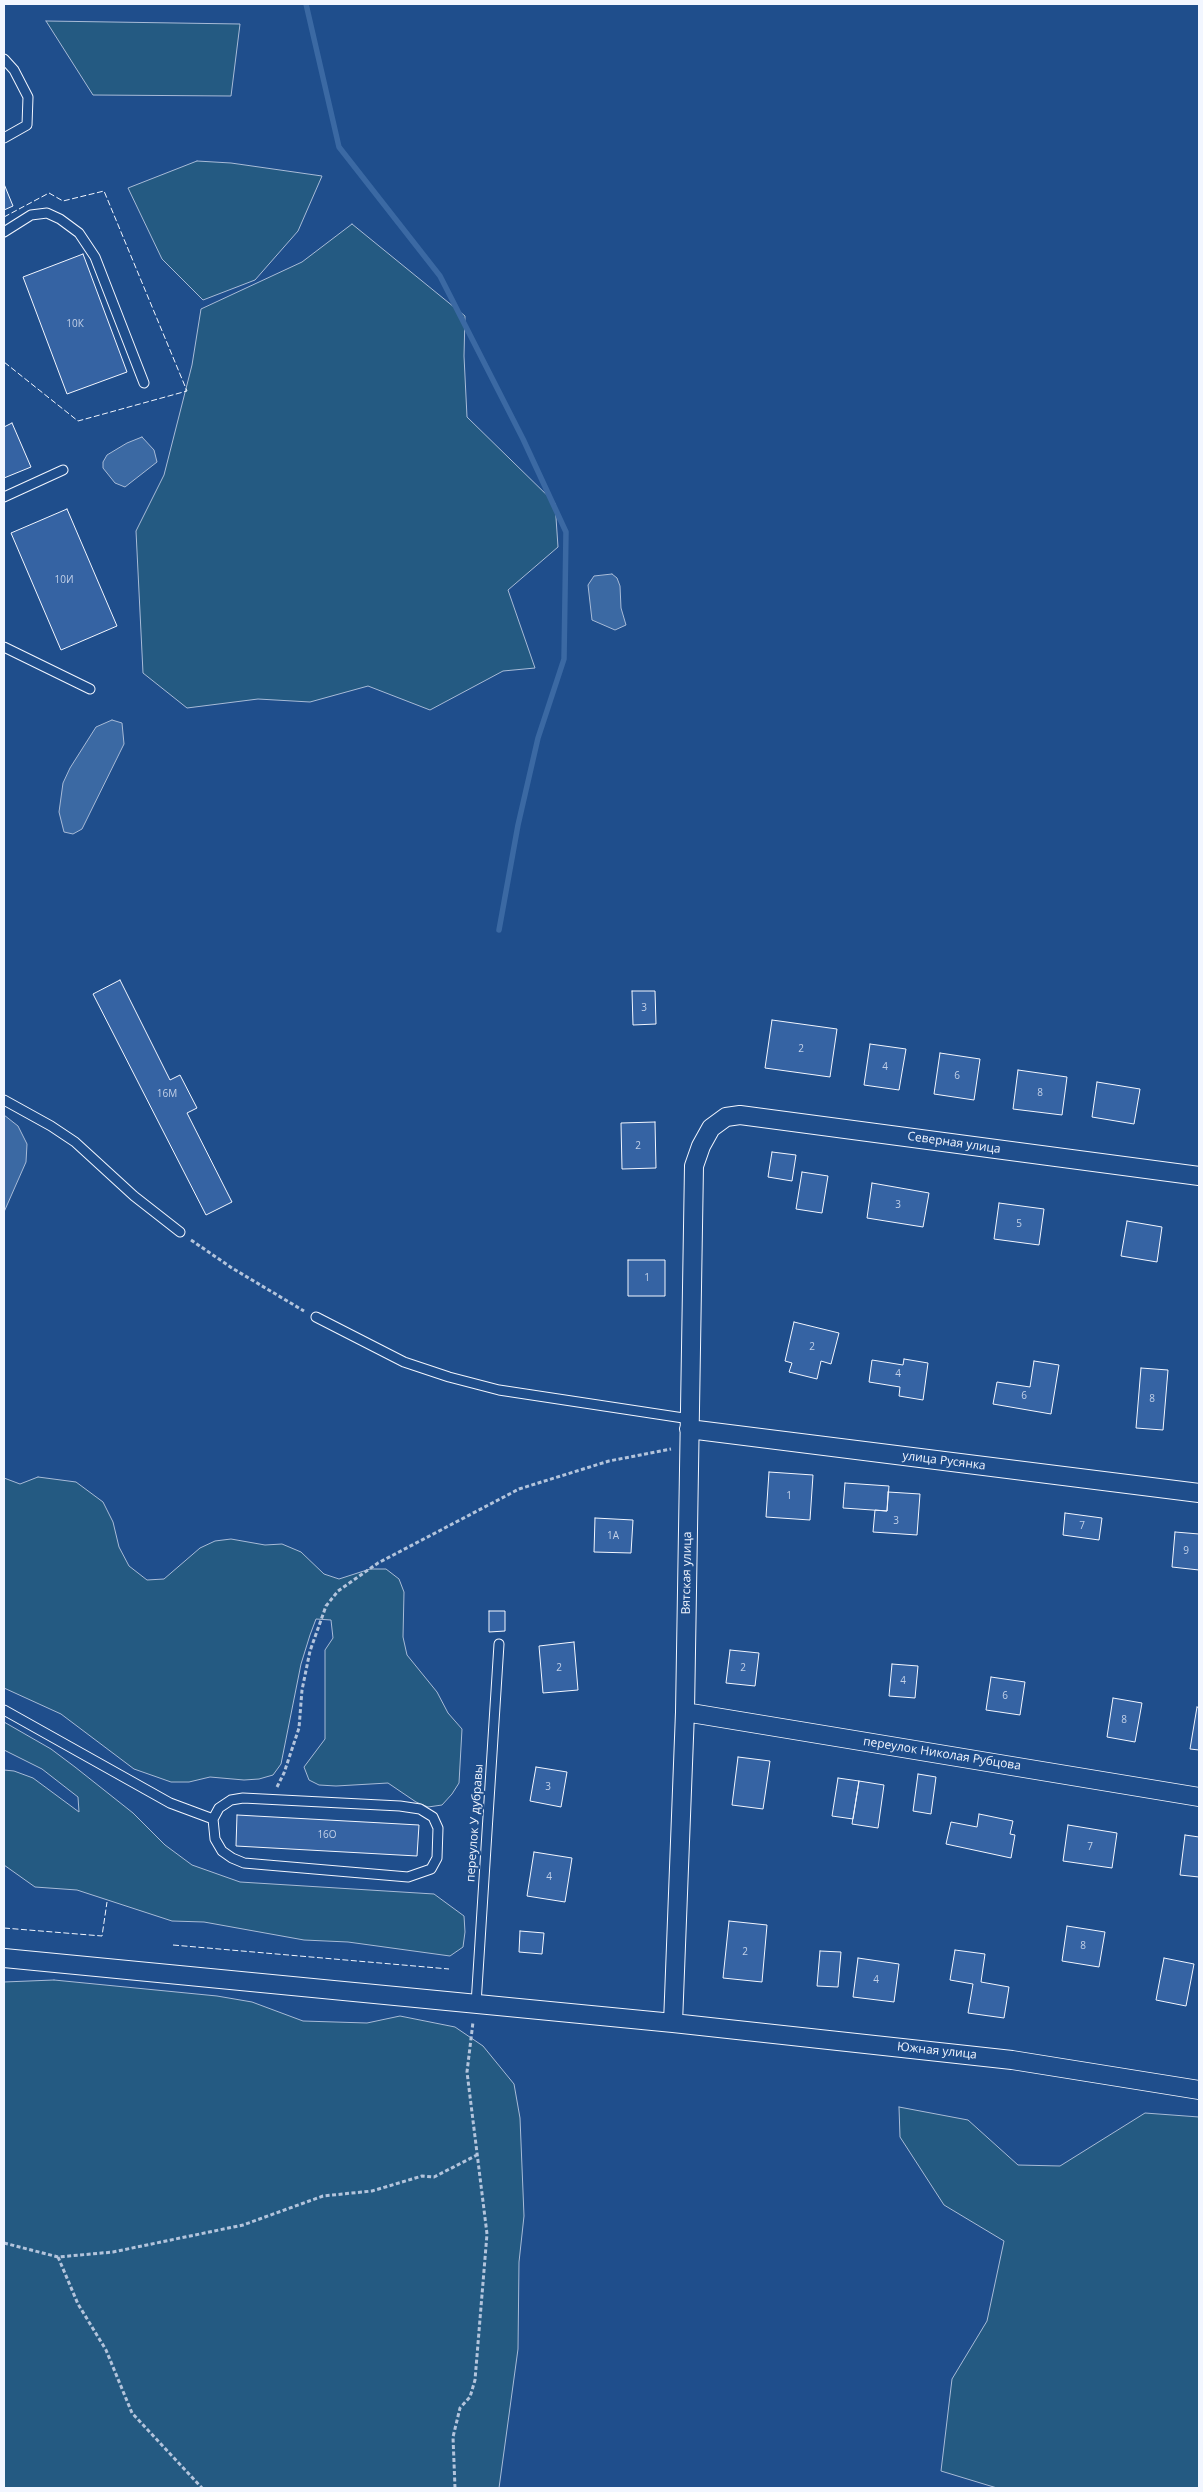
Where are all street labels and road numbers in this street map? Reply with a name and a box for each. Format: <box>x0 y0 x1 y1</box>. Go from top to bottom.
street label: Северная улица <box>906 1129 1002 1157</box>
street label: улица Русянка <box>901 1449 987 1473</box>
street label: Вятская улица <box>679 1531 695 1615</box>
street label: переулок Николая Рубцова <box>862 1734 1022 1774</box>
street label: переулок У дубравы <box>464 1763 486 1883</box>
street label: Южная улица <box>896 2040 978 2062</box>

